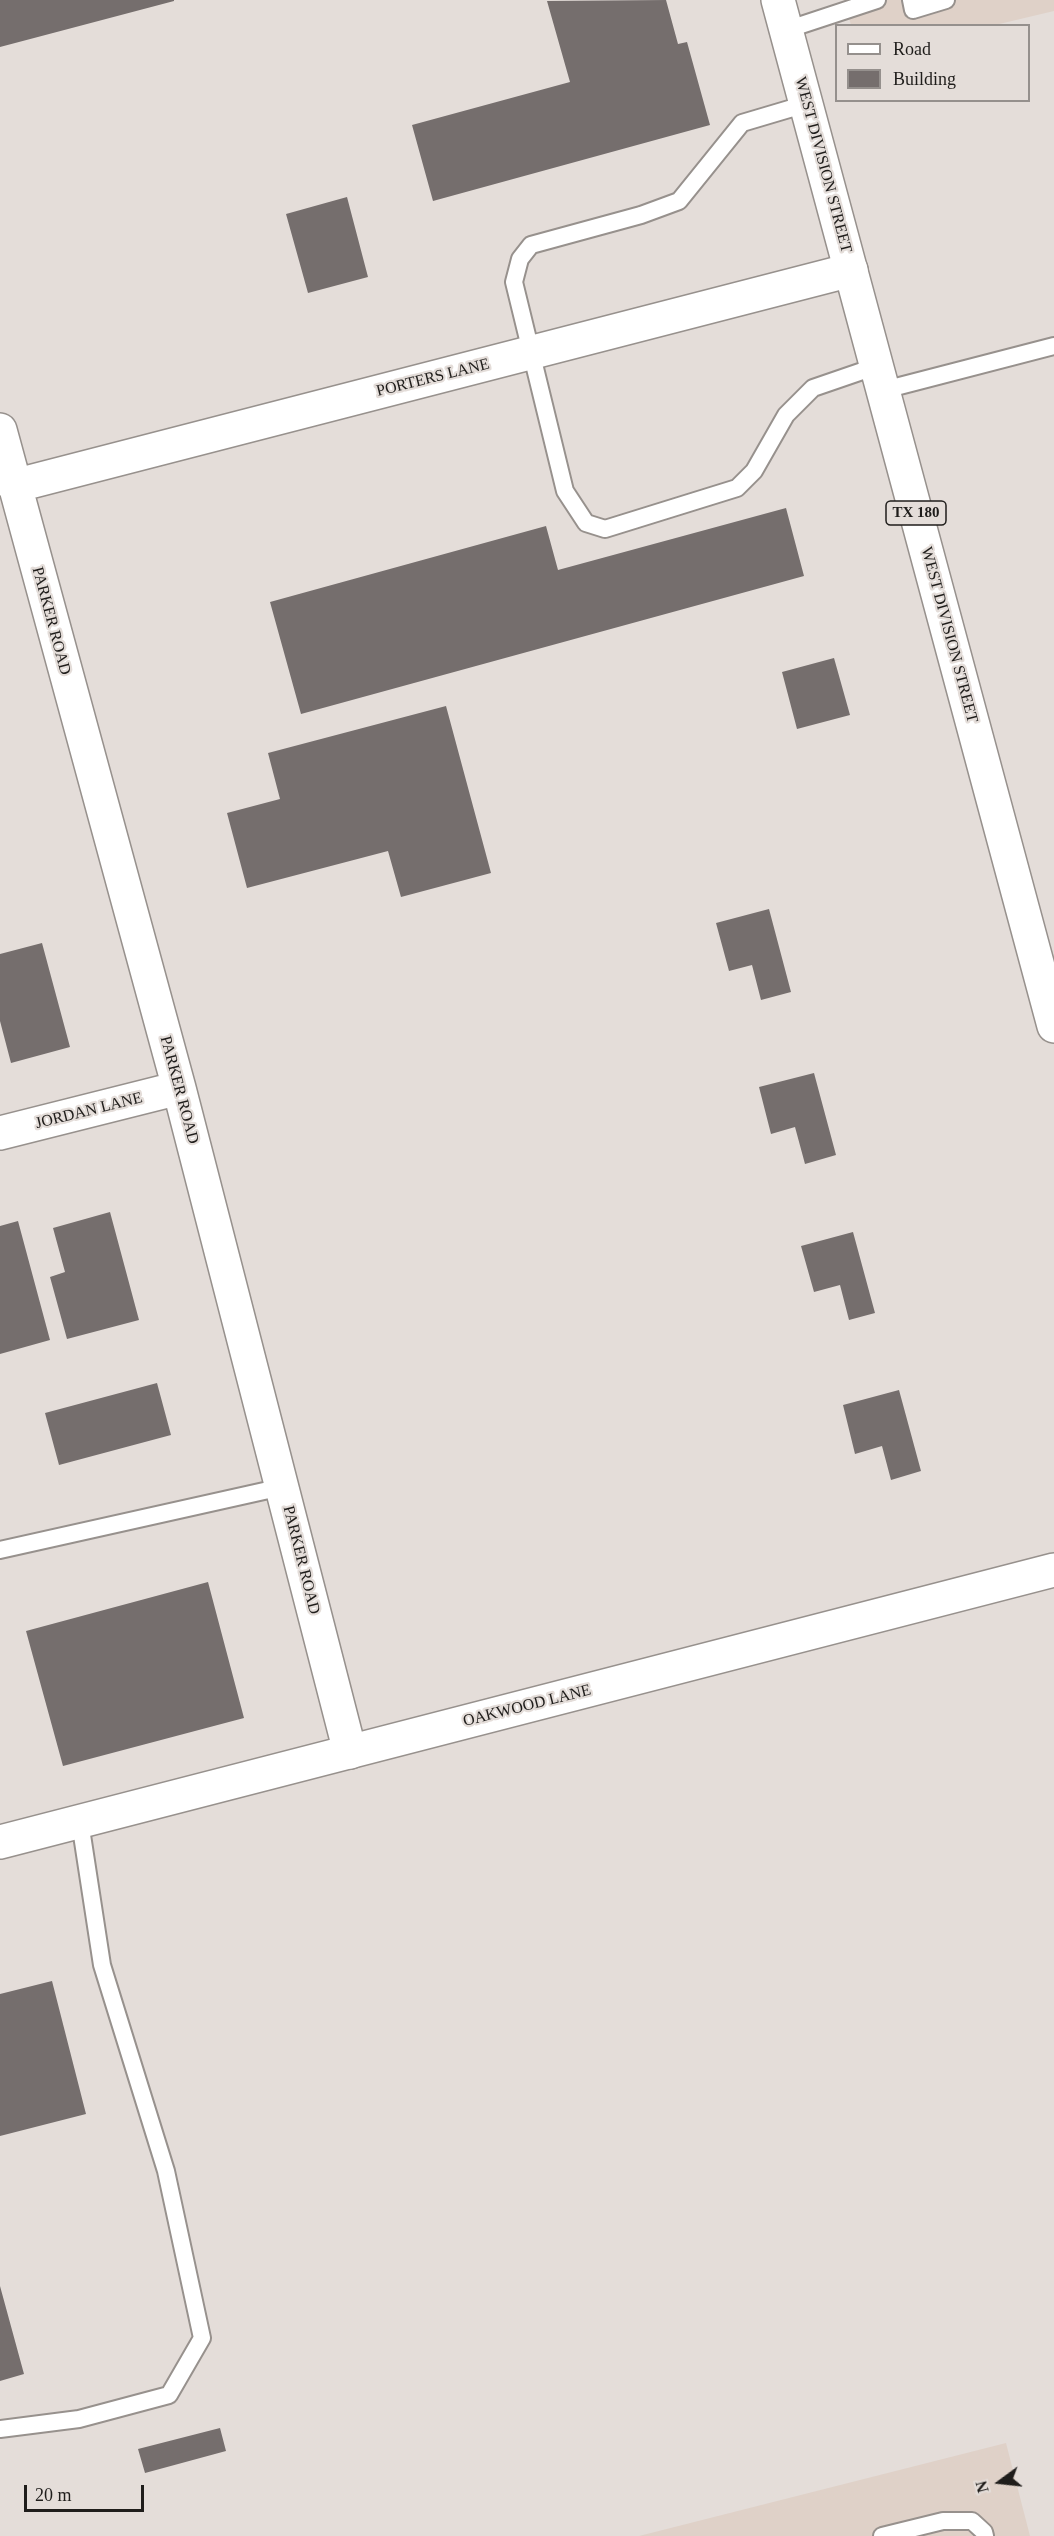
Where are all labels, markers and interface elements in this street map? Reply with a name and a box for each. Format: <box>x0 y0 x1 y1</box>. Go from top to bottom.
legend <box>835 24 1030 102</box>
text: Road <box>893 39 931 59</box>
text: Building <box>893 69 956 89</box>
street label: WEST DIVISION STREET <box>790 75 856 255</box>
street label: PORTERS LANE <box>374 355 492 401</box>
road number: TX 180 <box>886 501 946 525</box>
street label: WEST DIVISION STREET <box>916 545 982 725</box>
street label: PARKER ROAD <box>27 565 75 677</box>
street label: PARKER ROAD <box>155 1034 203 1146</box>
street label: JORDAN LANE <box>33 1088 145 1134</box>
street label: PARKER ROAD <box>278 1504 324 1616</box>
street label: OAKWOOD LANE <box>461 1681 593 1731</box>
north arrow <box>970 2452 1030 2512</box>
scale bar <box>27 2473 147 2511</box>
text: N <box>972 2479 992 2495</box>
text: 20 m <box>35 2485 72 2505</box>

